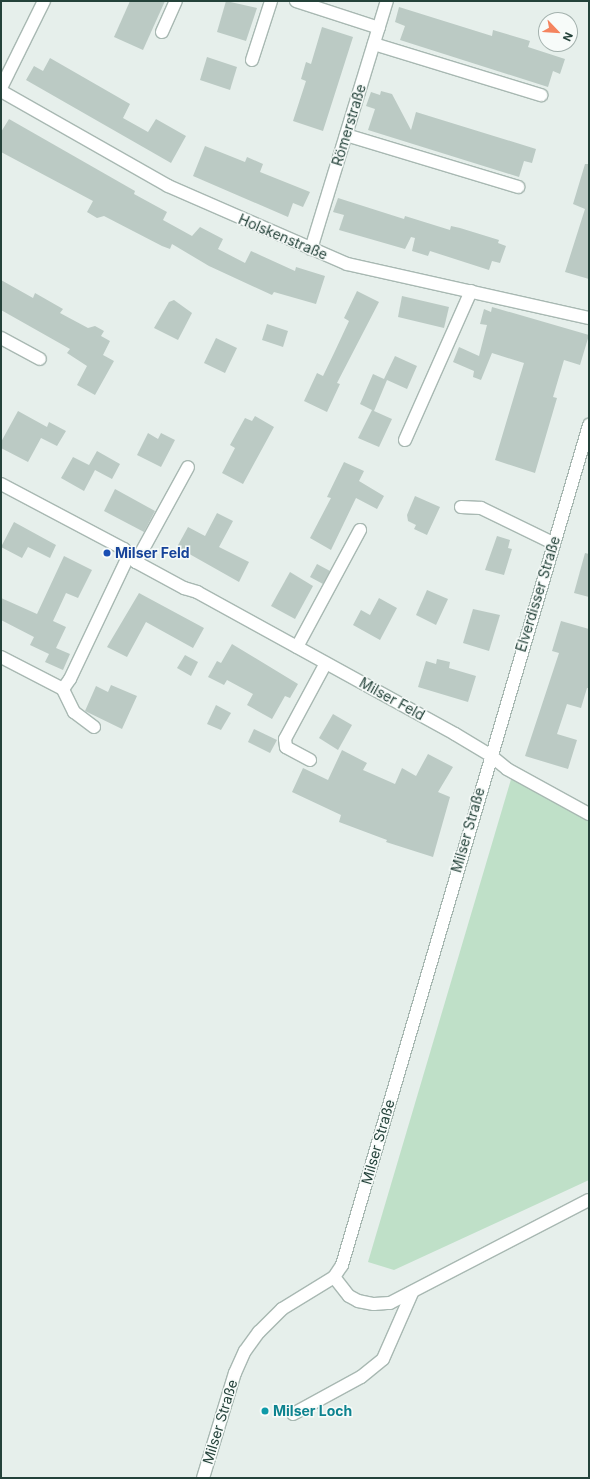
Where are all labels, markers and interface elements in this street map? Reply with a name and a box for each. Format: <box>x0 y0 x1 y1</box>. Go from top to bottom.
north arrow <box>538 12 578 52</box>
text: N <box>560 30 576 43</box>
street label: Römerstraße <box>329 82 369 168</box>
street label: Holskenstraße <box>236 211 330 263</box>
street label: Elverdisser Straße <box>512 534 564 654</box>
place label: Milser Feld <box>115 545 190 561</box>
marker: Milser Feld <box>102 548 112 558</box>
street label: Milser Feld <box>356 674 428 724</box>
street label: Milser Straße <box>448 786 488 874</box>
street label: Milser Straße <box>358 1098 398 1186</box>
street label: Milser Straße <box>199 1378 241 1466</box>
place label: Milser Loch <box>273 1403 352 1419</box>
marker: Milser Loch <box>260 1406 270 1416</box>

